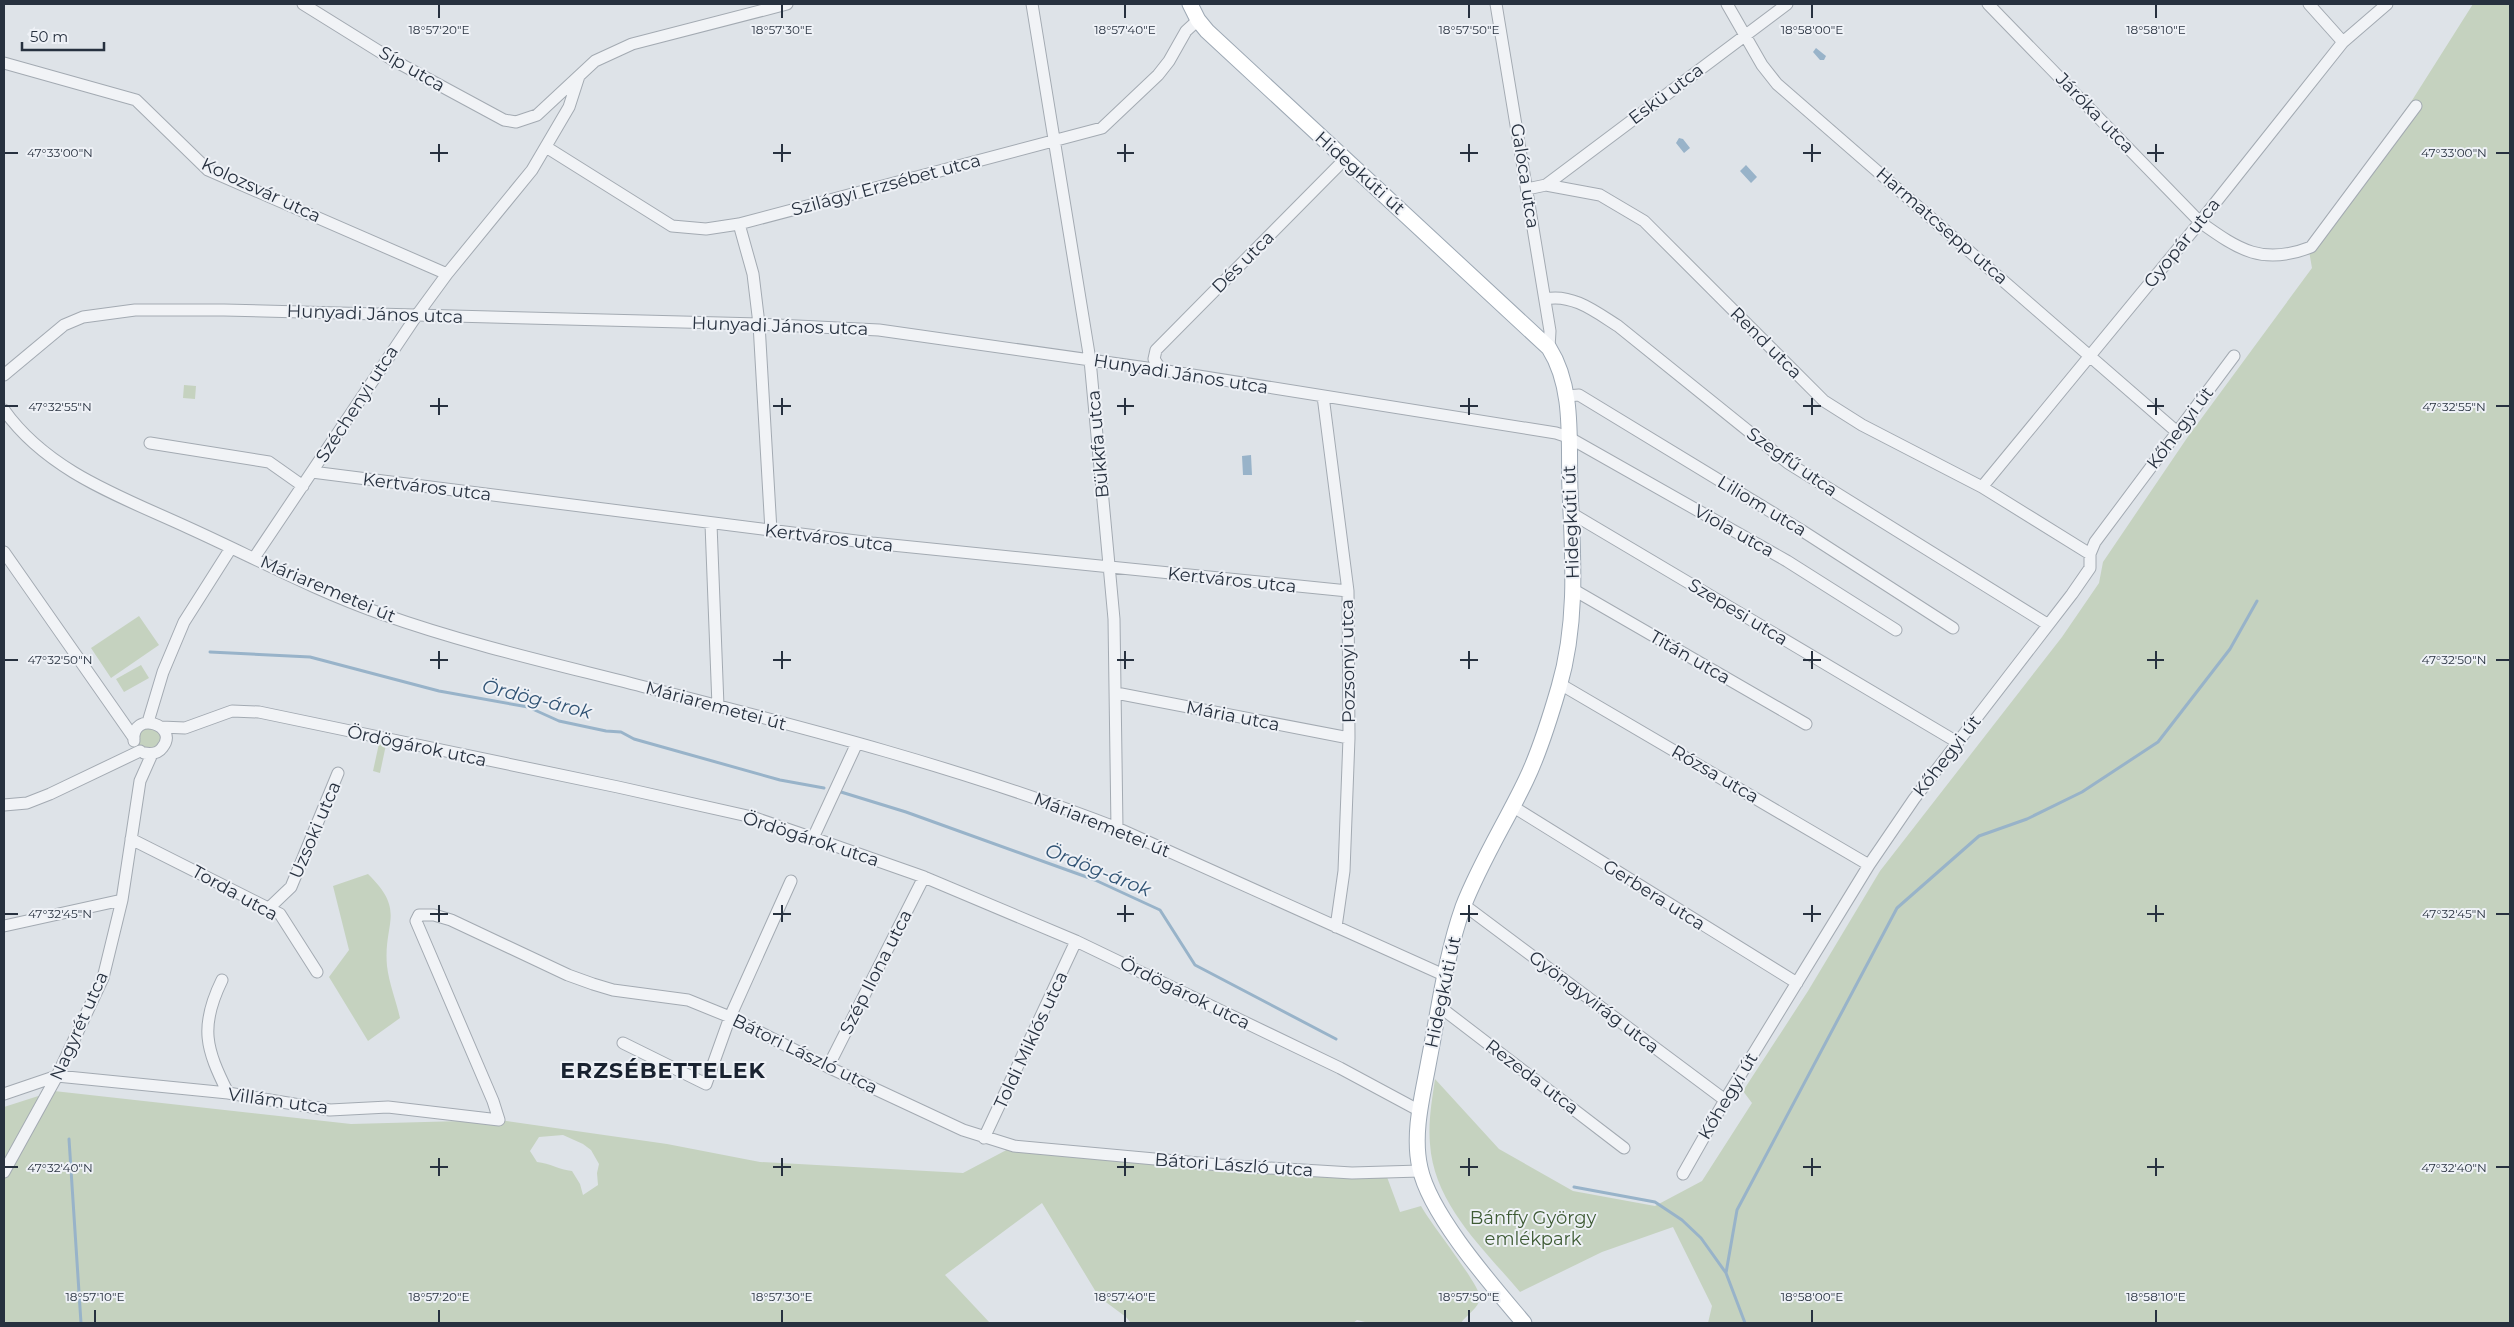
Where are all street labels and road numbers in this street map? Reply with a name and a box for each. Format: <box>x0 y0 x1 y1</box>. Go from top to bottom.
street label: Síp utca <box>375 41 449 97</box>
street label: Eskü utca <box>1624 59 1708 129</box>
street label: Járóka utca <box>2050 67 2139 158</box>
street label: Galóca utca <box>1506 122 1544 230</box>
street label: Hidegkúti út <box>1310 127 1410 219</box>
street label: Szilágyi Erzsébet utca <box>789 149 983 221</box>
street label: Kolozsvár utca <box>198 153 324 227</box>
street label: Harmatcsepp utca <box>1871 163 2013 289</box>
street label: Gyopár utca <box>2139 194 2225 292</box>
street label: Dés utca <box>1207 226 1279 298</box>
street label: Hunyadi János utca <box>286 300 464 328</box>
street label: Rend utca <box>1725 302 1807 384</box>
street label: Hunyadi János utca <box>691 312 869 340</box>
street label: Széchenyi utca <box>311 341 403 467</box>
street label: Hunyadi János utca <box>1092 349 1270 399</box>
street label: Kőhegyi út <box>2142 382 2218 474</box>
street label: Bükkfa utca <box>1082 389 1114 499</box>
street label: Szegfű utca <box>1742 423 1842 501</box>
street label: Hidegkúti út <box>1558 465 1584 579</box>
street label: Kertváros utca <box>361 468 493 506</box>
street label: Liliom utca <box>1713 471 1811 541</box>
street label: Viola utca <box>1690 500 1778 562</box>
street label: Kertváros utca <box>763 519 895 557</box>
street label: Máriaremetei út <box>257 551 399 627</box>
street label: Kertváros utca <box>1166 562 1298 598</box>
street label: Szepesi utca <box>1684 574 1792 650</box>
street label: Pozsonyi utca <box>1336 599 1360 723</box>
street label: Titán utca <box>1646 625 1734 689</box>
street label: Máriaremetei út <box>643 677 789 735</box>
street label: Mária utca <box>1184 696 1282 736</box>
street label: Kőhegyi út <box>1908 711 1986 801</box>
street label: Ördögárok utca <box>345 720 489 772</box>
street label: Rózsa utca <box>1667 740 1763 808</box>
street label: Uzsoki utca <box>285 778 345 882</box>
street label: Máriaremetei út <box>1031 788 1173 862</box>
street label: Ördögárok utca <box>740 807 882 871</box>
street label: Gerbera utca <box>1599 855 1709 935</box>
street label: Torda utca <box>188 860 282 926</box>
street label: Szép Ilona utca <box>835 906 917 1038</box>
street label: Hidegkúti út <box>1420 934 1466 1050</box>
street label: Gyöngyvirág utca <box>1525 946 1663 1058</box>
street label: Ördögárok utca <box>1116 952 1254 1034</box>
street label: Nagyrét utca <box>45 968 113 1084</box>
street label: Toldi Miklós utca <box>989 968 1073 1112</box>
street label: Bátori László utca <box>729 1009 881 1099</box>
street label: Rezeda utca <box>1481 1035 1583 1119</box>
street label: Kőhegyi út <box>1693 1048 1763 1144</box>
street label: Villám utca <box>226 1083 330 1119</box>
street label: Bátori László utca <box>1154 1148 1314 1182</box>

